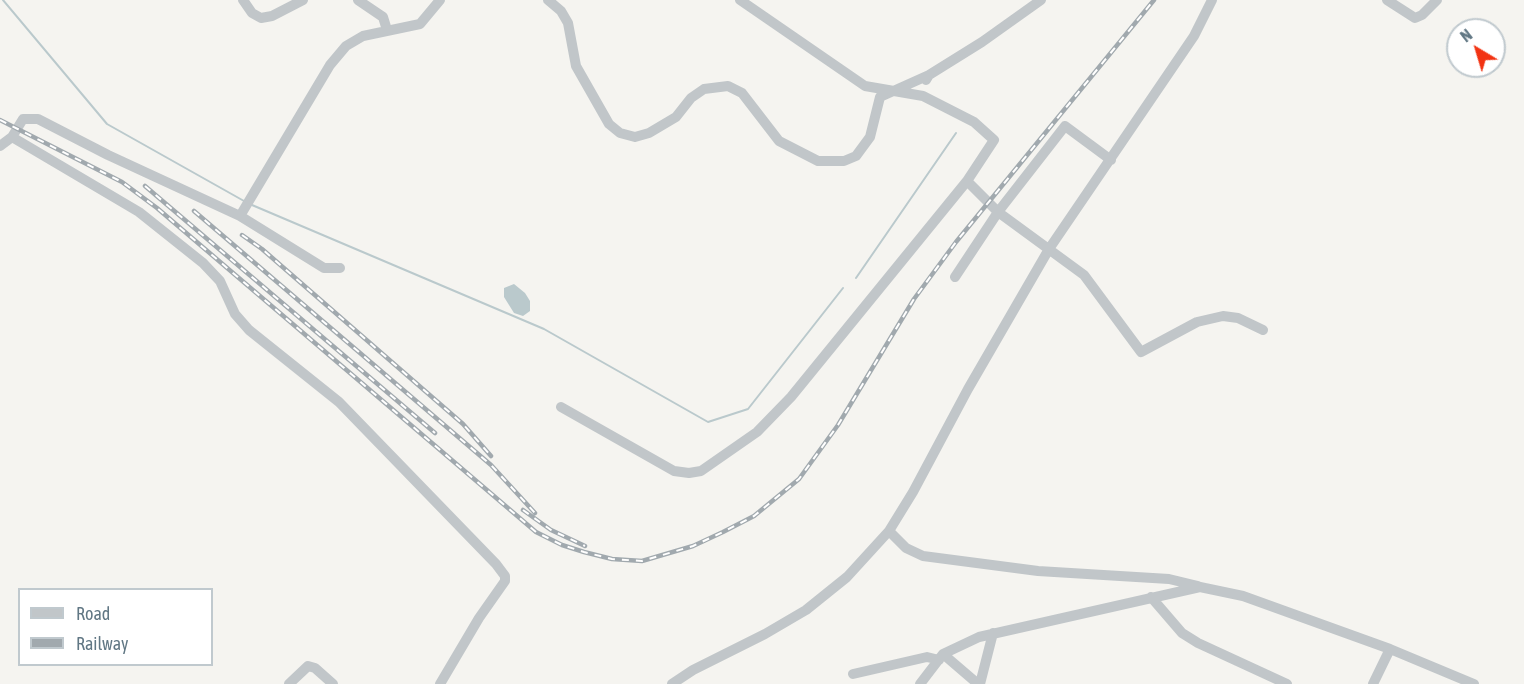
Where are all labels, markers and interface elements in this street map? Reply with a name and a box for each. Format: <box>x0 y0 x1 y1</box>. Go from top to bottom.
north arrow <box>1446 18 1506 78</box>
text: N <box>1457 25 1475 45</box>
legend <box>18 588 213 666</box>
text: Road <box>76 603 110 624</box>
text: Railway <box>76 633 128 654</box>

